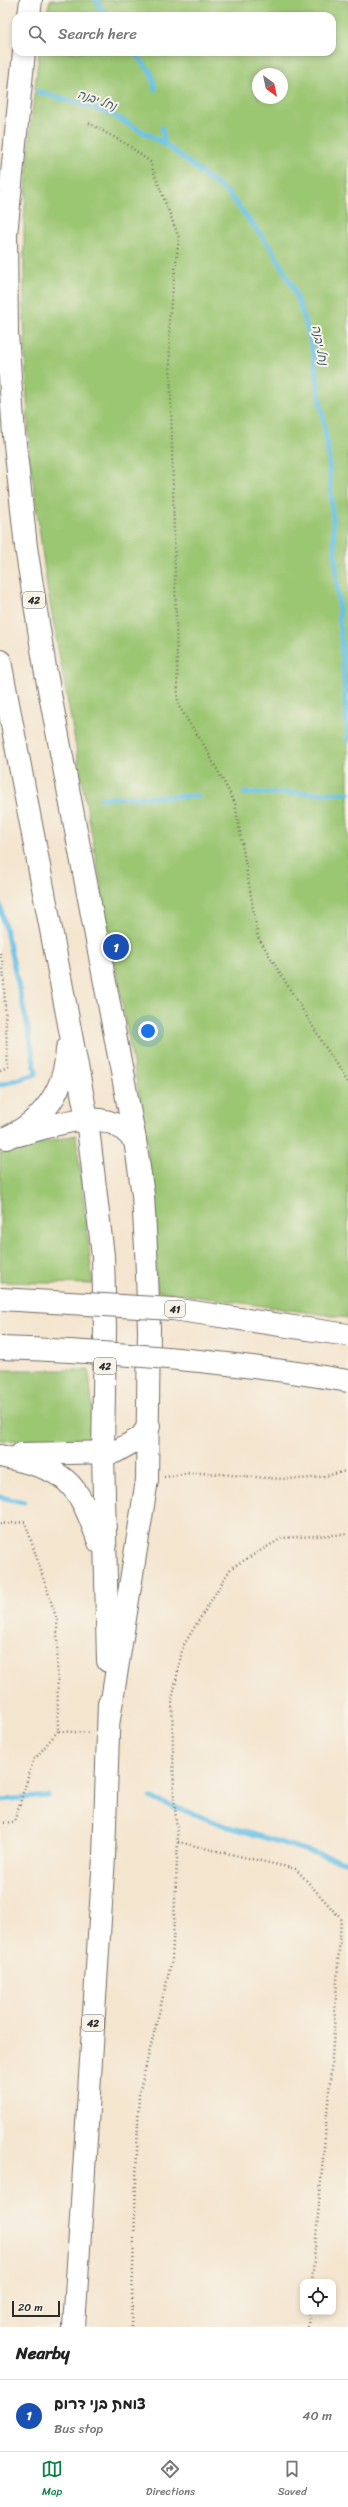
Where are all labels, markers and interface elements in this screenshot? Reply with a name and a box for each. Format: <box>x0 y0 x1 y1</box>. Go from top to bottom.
search box <box>12 12 336 56</box>
text: Search here <box>58 21 137 47</box>
icon: search <box>26 23 48 45</box>
north arrow <box>252 68 288 104</box>
water label: נחל יבנה <box>74 83 121 117</box>
water label: נחל יבנה <box>305 323 335 368</box>
road number: 42 <box>23 592 45 608</box>
pin: 1 <box>103 932 129 962</box>
your location <box>138 1021 158 1041</box>
road number: 41 <box>165 1301 185 1317</box>
road number: 42 <box>94 1358 116 1374</box>
road number: 42 <box>82 2015 104 2031</box>
map controls <box>300 2279 336 2315</box>
button: locate <box>300 2279 336 2315</box>
text: 20 m <box>18 2298 43 2317</box>
scale bar <box>12 2299 60 2318</box>
text: Nearby <box>16 2338 70 2368</box>
text: צומת בני דרום <box>54 2391 146 2417</box>
text: 1 <box>26 2404 32 2427</box>
text: 40 m <box>302 2404 332 2427</box>
text: Bus stop <box>54 2417 103 2440</box>
tab: Map <box>41 2458 63 2501</box>
tab: Directions <box>146 2458 195 2501</box>
tab: Saved <box>278 2458 307 2501</box>

